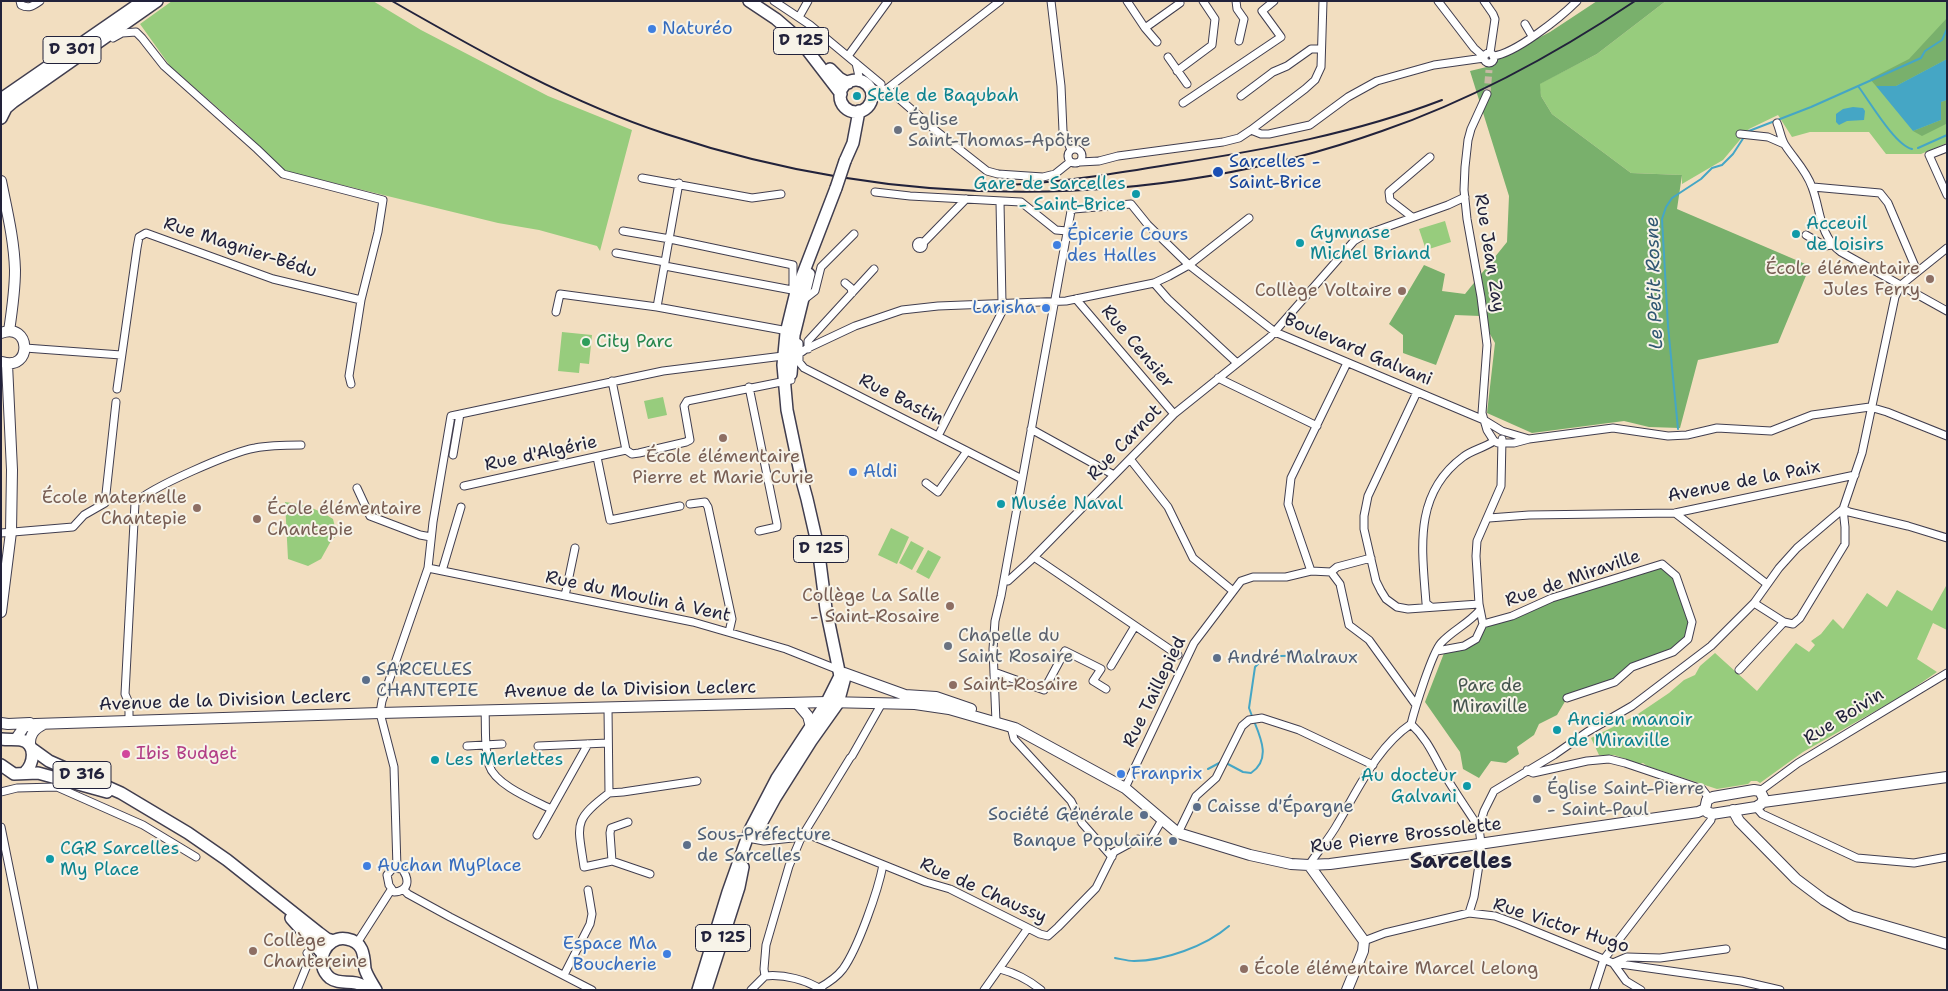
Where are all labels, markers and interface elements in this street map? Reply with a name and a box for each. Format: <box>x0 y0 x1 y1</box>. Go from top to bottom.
place label: Naturéo <box>662 18 733 40</box>
marker: Naturéo <box>646 23 658 35</box>
road number: D 125 <box>774 27 828 54</box>
road number: D 301 <box>43 36 101 64</box>
place label: Stèle de Baqubah <box>867 85 1019 107</box>
marker: Stèle de Baqubah <box>851 90 863 102</box>
place label: Église Saint-Thomas-Apôtre <box>908 109 1091 152</box>
marker: Église Saint-Thomas-Apôtre <box>892 124 904 136</box>
place label: Sarcelles - Saint-Brice <box>1229 151 1322 193</box>
marker: Sarcelles - Saint-Brice <box>1211 165 1225 179</box>
place label: Gare de Sarcelles - Saint-Brice <box>974 173 1126 215</box>
marker: Gare de Sarcelles - Saint-Brice <box>1130 188 1142 200</box>
street label: Rue Jean Zay <box>1469 192 1509 314</box>
street label: Rue Magnier-Bédu <box>161 213 319 283</box>
place label: Acceuil de loisirs <box>1806 213 1884 255</box>
water label: Le Petit Rosne <box>1641 216 1669 350</box>
place label: Gymnase Michel Briand <box>1310 222 1430 264</box>
place label: Épicerie Cours des Halles <box>1067 224 1189 266</box>
marker: Acceuil de loisirs <box>1790 228 1802 240</box>
marker: Gymnase Michel Briand <box>1294 237 1306 249</box>
marker: Épicerie Cours des Halles <box>1051 239 1063 251</box>
place label: École élémentaire Jules Ferry <box>1765 258 1920 300</box>
marker: École élémentaire Jules Ferry <box>1924 273 1936 285</box>
place label: Collège Voltaire <box>1255 280 1392 302</box>
marker: Collège Voltaire <box>1396 285 1408 297</box>
place label: Larisha <box>972 297 1036 319</box>
street label: Rue Censier <box>1096 301 1178 393</box>
marker: Larisha <box>1040 302 1052 314</box>
street label: Boulevard Galvani <box>1281 309 1435 391</box>
place label: City Parc <box>596 331 673 353</box>
marker: City Parc <box>580 336 592 348</box>
street label: Rue Bastin <box>855 369 947 431</box>
street label: Rue Carnot <box>1083 400 1167 486</box>
street label: Rue d'Algérie <box>483 432 599 476</box>
marker: École élémentaire Pierre et Marie Curie <box>717 432 729 444</box>
place label: École élémentaire Pierre et Marie Curie <box>632 446 814 488</box>
street label: Avenue de la Paix <box>1666 457 1822 507</box>
place label: Aldi <box>863 461 898 483</box>
marker: Aldi <box>847 466 859 478</box>
place label: École maternelle Chantepie <box>42 487 187 530</box>
place label: Musée Naval <box>1011 493 1123 515</box>
place label: École élémentaire Chantepie <box>267 498 422 540</box>
marker: Musée Naval <box>995 498 1007 510</box>
marker: École maternelle Chantepie <box>191 502 203 514</box>
marker: École élémentaire Chantepie <box>251 513 263 525</box>
road number: D 125 <box>794 536 848 562</box>
street label: Rue de Miraville <box>1503 546 1643 612</box>
street label: Rue du Moulin à Vent <box>543 567 733 627</box>
place label: Collège La Salle - Saint-Rosaire <box>802 585 940 628</box>
marker: Collège La Salle - Saint-Rosaire <box>944 600 956 612</box>
place label: Chapelle du Saint Rosaire <box>958 625 1073 668</box>
street label: Rue Taillepied <box>1119 633 1191 751</box>
marker: Chapelle du Saint Rosaire <box>942 640 954 652</box>
place label: André Malraux <box>1227 647 1358 669</box>
marker: André Malraux <box>1211 652 1223 664</box>
place label: SARCELLES CHANTEPIE <box>376 659 478 702</box>
marker: SARCELLES CHANTEPIE <box>360 674 372 686</box>
place label: Saint-Rosaire <box>963 674 1078 696</box>
park label: Parc de Miraville <box>1452 675 1528 718</box>
street label: Avenue de la Division Leclerc <box>504 677 756 703</box>
marker: Saint-Rosaire <box>947 679 959 691</box>
street label: Rue Boivin <box>1800 684 1888 750</box>
street label: Avenue de la Division Leclerc <box>99 686 351 716</box>
place label: Ancien manoir de Miraville <box>1567 709 1693 752</box>
marker: Ancien manoir de Miraville <box>1551 724 1563 736</box>
place label: Ibis Budget <box>136 743 237 765</box>
marker: Ibis Budget <box>120 748 132 760</box>
place label: Les Merlettes <box>445 749 563 771</box>
marker: Les Merlettes <box>429 754 441 766</box>
road number: D 316 <box>53 762 111 788</box>
place label: Franprix <box>1131 763 1202 785</box>
place label: Au docteur Galvani <box>1361 765 1457 808</box>
marker: Franprix <box>1115 768 1127 780</box>
place label: Église Saint-Pierre - Saint-Paul <box>1547 778 1704 821</box>
marker: Au docteur Galvani <box>1461 780 1473 792</box>
marker: Église Saint-Pierre - Saint-Paul <box>1531 793 1543 805</box>
place label: Caisse d'Épargne <box>1207 796 1354 818</box>
marker: Caisse d'Épargne <box>1191 801 1203 813</box>
place label: Société Générale <box>988 804 1134 826</box>
marker: Société Générale <box>1138 809 1150 821</box>
street label: Rue Pierre Brossolette <box>1309 814 1503 858</box>
place label: Sous-Préfecture de Sarcelles <box>697 824 831 866</box>
place label: Banque Populaire <box>1013 830 1163 852</box>
marker: Banque Populaire <box>1167 835 1179 847</box>
place label: CGR Sarcelles My Place <box>60 838 179 881</box>
marker: Sous-Préfecture de Sarcelles <box>681 839 693 851</box>
district label: Sarcelles <box>1410 849 1512 875</box>
marker: CGR Sarcelles My Place <box>44 853 56 865</box>
street label: Rue de Chaussy <box>916 853 1050 929</box>
place label: Auchan MyPlace <box>377 855 522 877</box>
marker: Auchan MyPlace <box>361 860 373 872</box>
street label: Rue Victor Hugo <box>1490 894 1632 958</box>
road number: D 125 <box>696 924 750 951</box>
place label: Collège Chantereine <box>263 930 367 972</box>
place label: Espace Ma Boucherie <box>563 933 657 976</box>
marker: Collège Chantereine <box>247 945 259 957</box>
marker: Espace Ma Boucherie <box>661 948 673 960</box>
place label: École élémentaire Marcel Lelong <box>1254 958 1538 980</box>
marker: École élémentaire Marcel Lelong <box>1238 963 1250 975</box>

